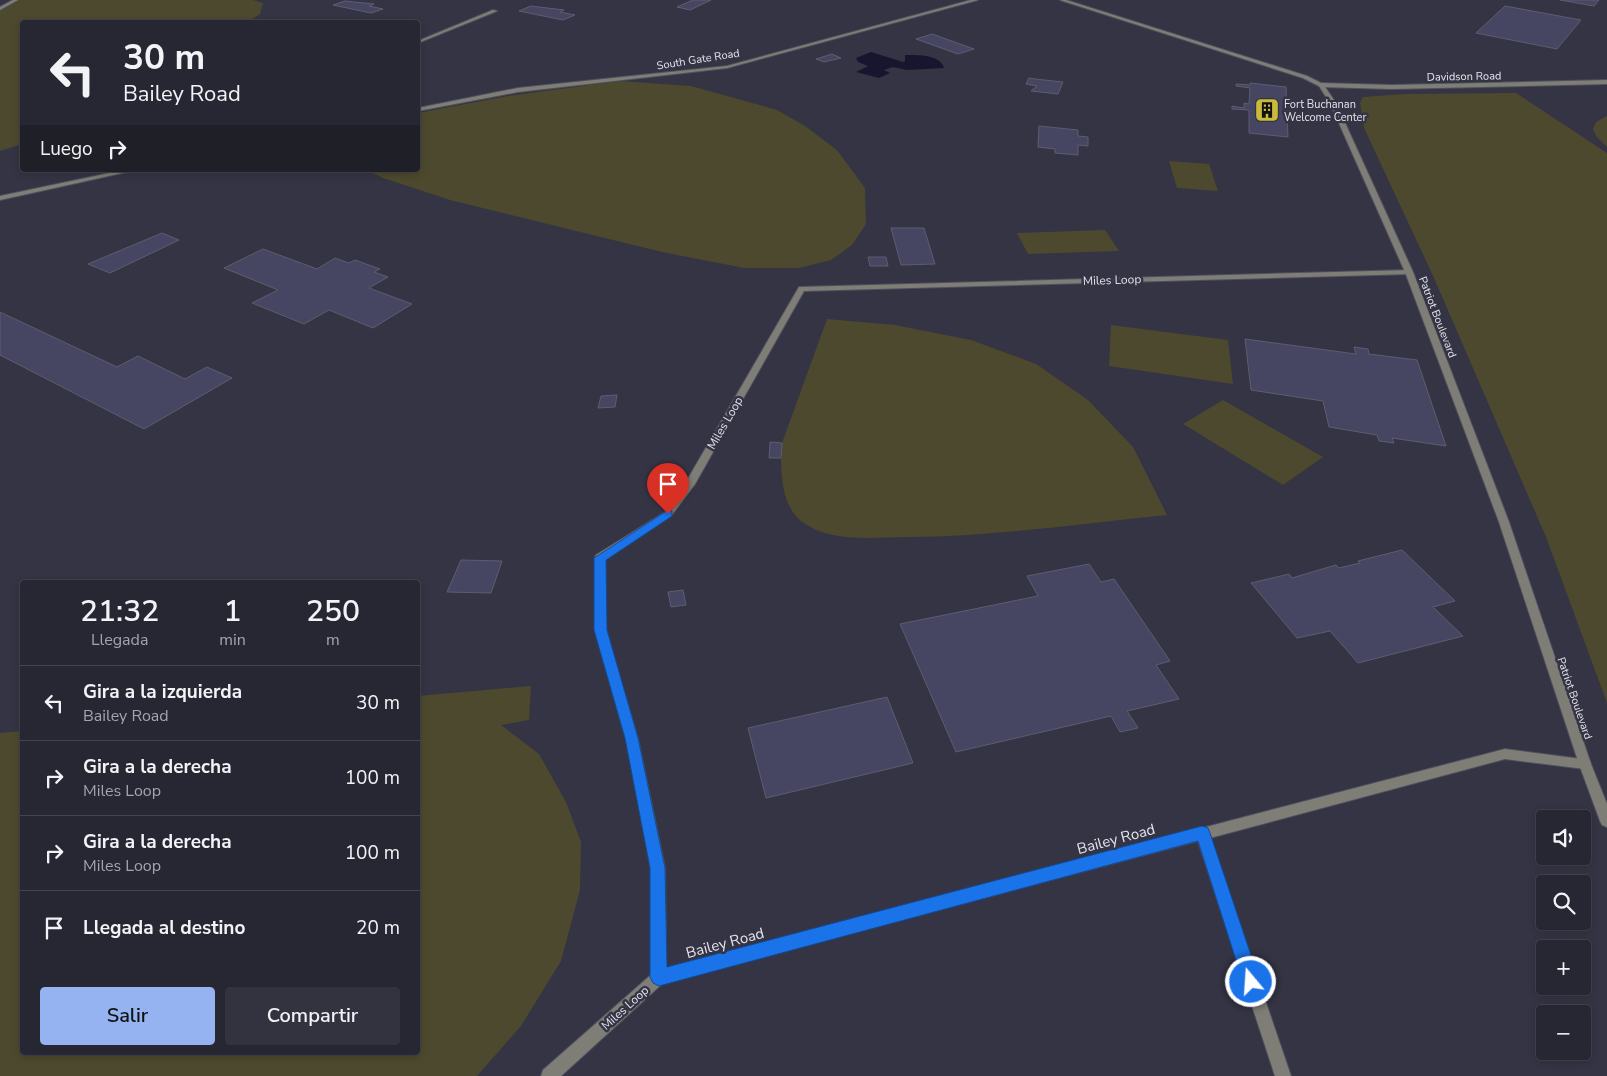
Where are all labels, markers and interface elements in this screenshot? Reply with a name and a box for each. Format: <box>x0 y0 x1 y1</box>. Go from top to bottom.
text: 30 m <box>123 34 205 81</box>
icon: left <box>40 40 105 105</box>
street label: South Gate Road <box>655 46 741 73</box>
street label: Davidson Road <box>1427 68 1501 85</box>
text: Bailey Road <box>123 79 241 109</box>
building icon: Fort Buchanan Welcome Center <box>1254 97 1280 123</box>
place label: Fort Buchanan Welcome Center <box>1284 97 1366 125</box>
icon: right <box>103 135 131 163</box>
text: Luego <box>40 136 93 162</box>
street label: Miles Loop <box>1082 271 1142 289</box>
street label: Patriot Boulevard <box>1415 274 1460 360</box>
street label: Miles Loop <box>703 394 747 452</box>
pin <box>647 463 689 514</box>
icon: arrive <box>654 470 682 498</box>
text: 21:32 <box>80 591 159 632</box>
text: 1 <box>224 591 242 632</box>
text: 250 <box>306 591 360 632</box>
text: Llegada <box>91 629 148 651</box>
text: min <box>219 629 246 651</box>
text: m <box>326 629 340 651</box>
street label: Patriot Boulevard <box>1553 655 1596 741</box>
text: Gira a la izquierda <box>83 679 242 705</box>
icon: left <box>40 689 68 717</box>
text: 30 m <box>356 690 400 716</box>
text: Bailey Road <box>83 705 169 727</box>
text: Gira a la derecha <box>83 754 232 780</box>
icon: right <box>40 764 68 792</box>
text: 100 m <box>345 765 400 791</box>
text: Miles Loop <box>83 780 161 802</box>
map controls <box>1536 810 1591 1060</box>
button: sound <box>1536 810 1591 865</box>
street label: Bailey Road <box>1075 819 1157 859</box>
text: Gira a la derecha <box>83 829 232 855</box>
icon: right <box>40 839 68 867</box>
text: 100 m <box>345 840 400 866</box>
text: Miles Loop <box>83 855 161 877</box>
button: search <box>1536 875 1591 930</box>
icon: arrive <box>40 914 68 942</box>
text: Llegada al destino <box>83 915 245 941</box>
text: 20 m <box>356 915 400 941</box>
street label: Bailey Road <box>684 923 766 963</box>
button: + <box>1536 940 1591 995</box>
position arrow <box>1224 955 1276 1007</box>
street label: Miles Loop <box>598 982 652 1034</box>
button: Salir <box>40 987 215 1045</box>
button: Compartir <box>225 987 400 1045</box>
button: − <box>1536 1005 1591 1060</box>

